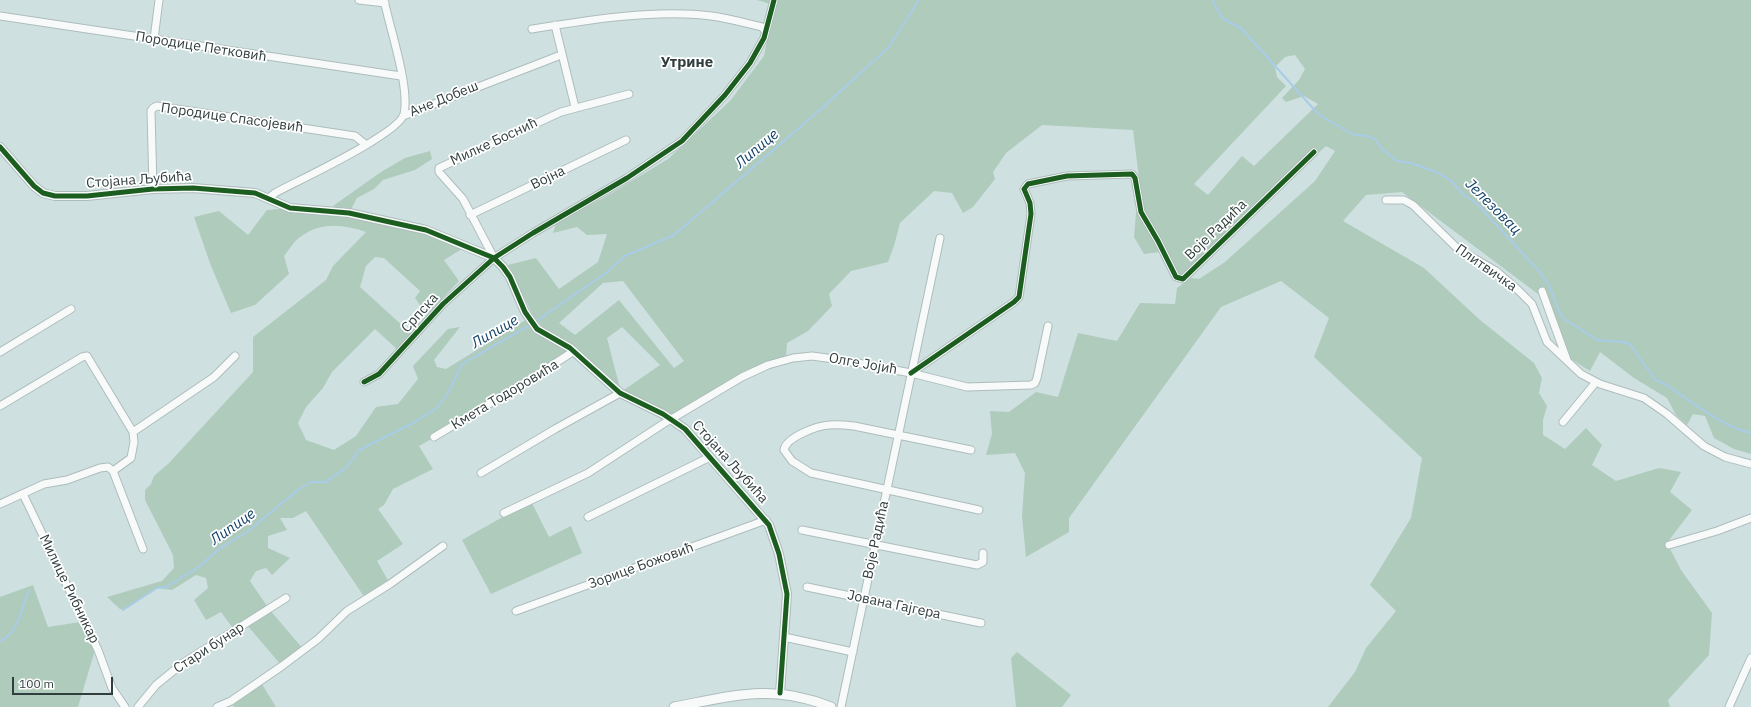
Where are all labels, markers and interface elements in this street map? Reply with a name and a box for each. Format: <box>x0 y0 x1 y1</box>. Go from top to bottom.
street label: Породице Петковић <box>134 28 268 66</box>
district label: Утрине <box>661 54 713 72</box>
street label: Ане Добеш <box>407 78 481 120</box>
street label: Породице Спасојевић <box>160 100 304 136</box>
street label: Милке Боснић <box>448 114 540 170</box>
water label: Липице <box>732 126 782 172</box>
street label: Војна <box>528 163 568 193</box>
street label: Стојана Љубића <box>86 168 192 192</box>
water label: Јелезовац <box>1461 175 1525 239</box>
street label: Воје Радића <box>1182 196 1250 264</box>
street label: Плитвичка <box>1452 241 1520 295</box>
street label: Српска <box>398 290 442 336</box>
water label: Липице <box>468 311 522 353</box>
street label: Олге Јојић <box>827 350 899 378</box>
street label: Кмета Тодоровића <box>448 356 562 434</box>
street label: Стојана Љубића <box>688 417 772 507</box>
street label: Воје Радића <box>860 499 892 581</box>
water label: Липице <box>207 505 259 549</box>
street label: Милице Рибникар <box>35 532 103 646</box>
street label: Зорице Божовић <box>586 539 696 593</box>
street label: Јована Гајгера <box>846 587 942 623</box>
street label: Стари бунар <box>171 619 247 677</box>
scale bar <box>14 669 115 695</box>
text: 100 m <box>19 676 54 691</box>

